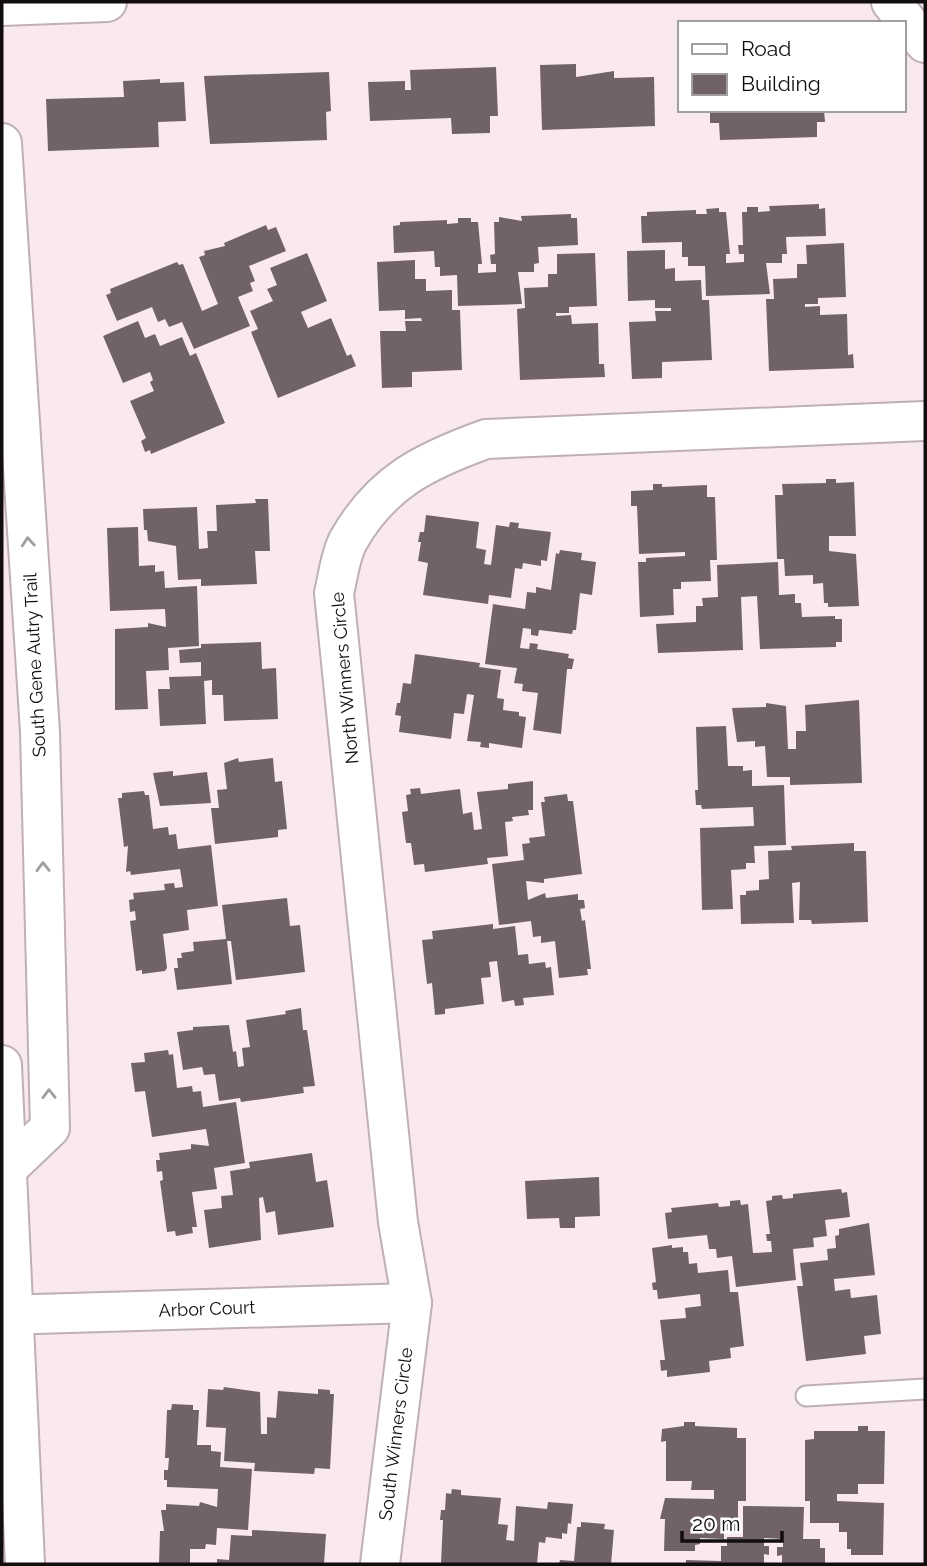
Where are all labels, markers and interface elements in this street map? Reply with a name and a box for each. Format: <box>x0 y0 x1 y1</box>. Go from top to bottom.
legend <box>678 21 906 112</box>
text: Road <box>741 36 791 61</box>
text: Building <box>741 71 821 96</box>
one-way arrow <box>21 536 36 547</box>
street label: South Gene Autry Trail <box>19 572 50 758</box>
street label: North Winners Circle <box>326 591 362 765</box>
one-way arrow <box>36 861 51 872</box>
one-way arrow <box>41 1089 57 1099</box>
street label: Arbor Court <box>158 1296 256 1321</box>
street label: South Winners Circle <box>374 1346 417 1522</box>
scale bar <box>682 1500 782 1544</box>
text: 20 m <box>692 1511 740 1536</box>

